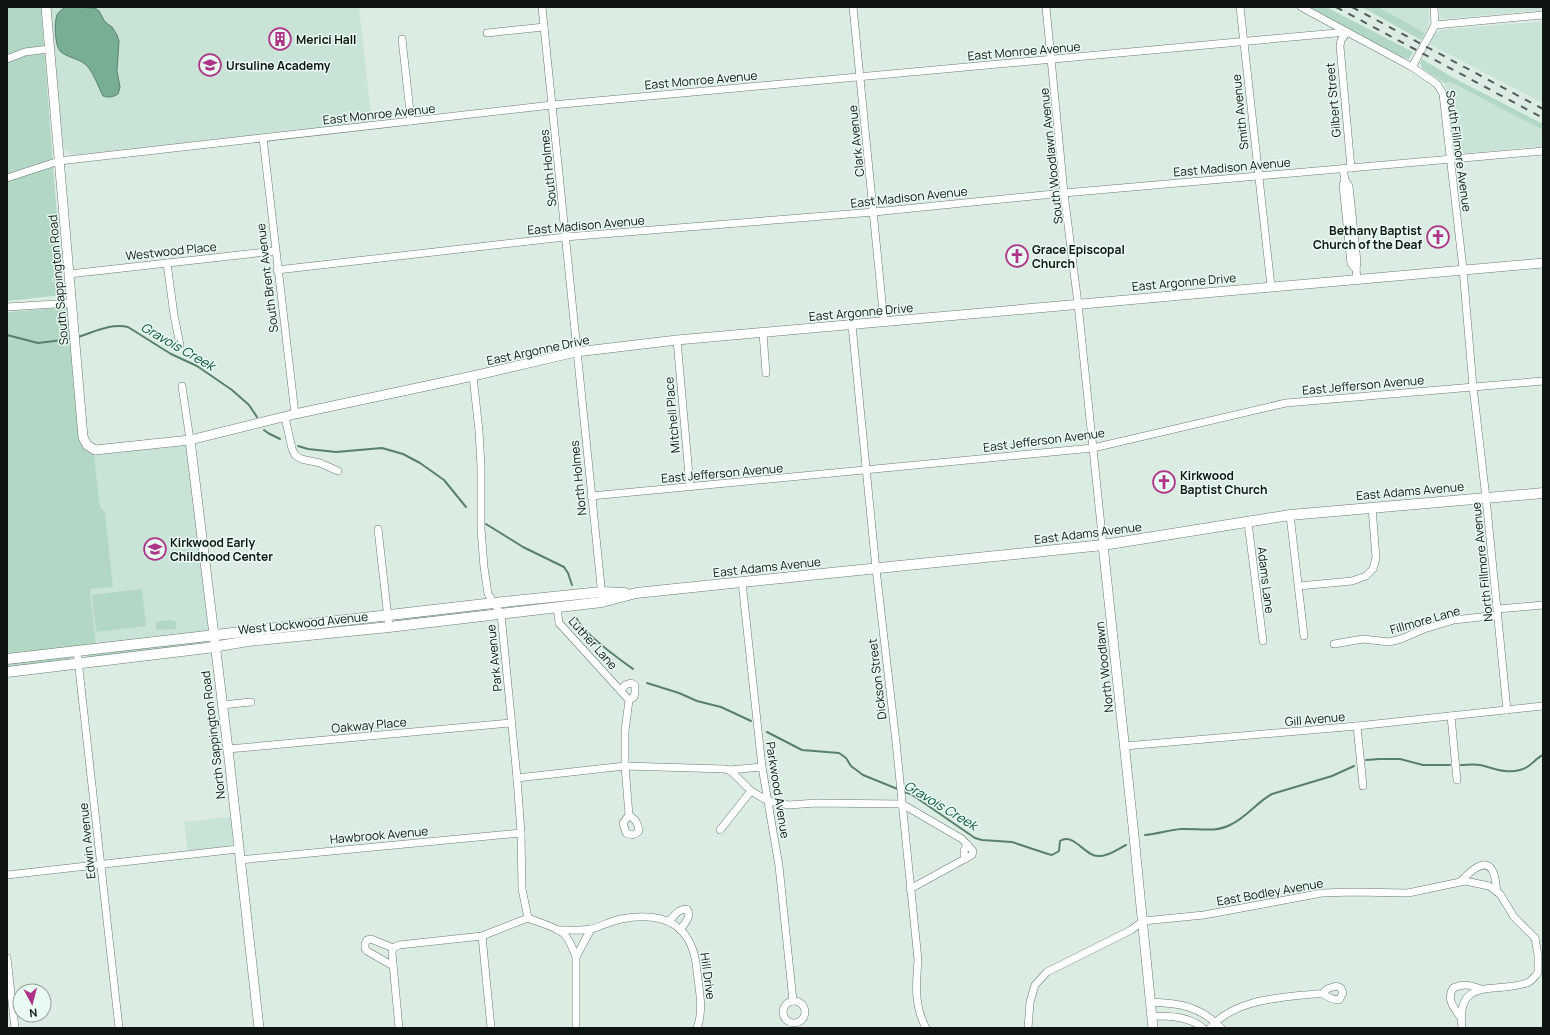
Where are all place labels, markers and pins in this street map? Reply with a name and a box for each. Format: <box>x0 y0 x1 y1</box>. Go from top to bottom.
building icon: Merici Hall <box>267 26 293 52</box>
place label: Merici Hall <box>296 31 356 48</box>
school or university icon: Ursuline Academy <box>197 52 223 78</box>
place label: Ursuline Academy <box>226 57 331 74</box>
place label: Bethany Baptist Church of the Deaf <box>1313 222 1422 253</box>
church icon: Bethany Baptist Church of the Deaf <box>1425 224 1451 250</box>
place label: Grace Episcopal Church <box>1032 241 1125 272</box>
church icon: Grace Episcopal Church <box>1004 243 1030 269</box>
place label: Kirkwood Baptist Church <box>1180 467 1268 498</box>
church icon: Kirkwood Baptist Church <box>1151 469 1177 495</box>
place label: Kirkwood Early Childhood Center <box>170 534 273 565</box>
school or university icon: Kirkwood Early Childhood Center <box>142 536 168 562</box>

